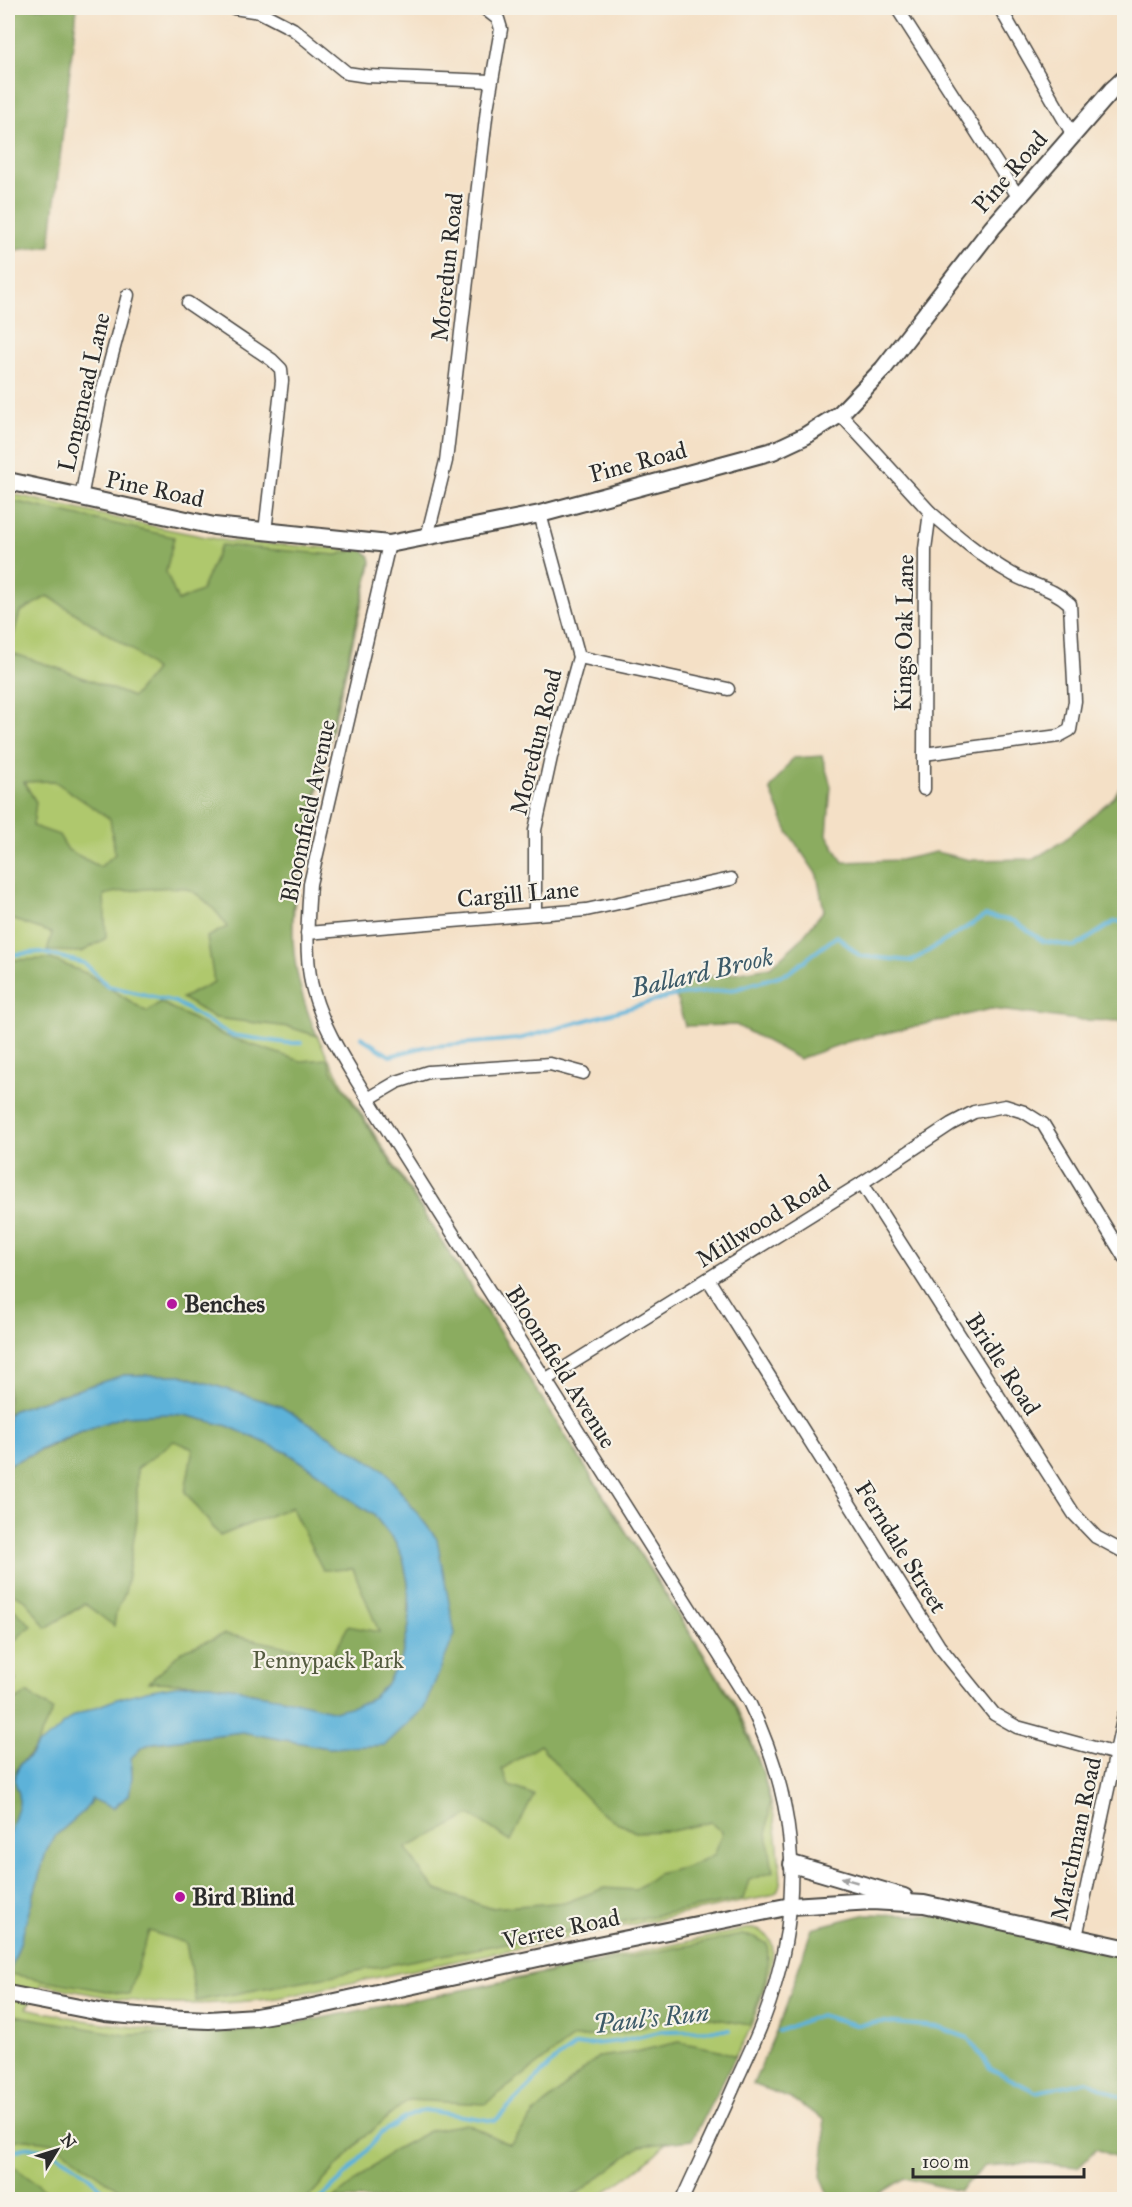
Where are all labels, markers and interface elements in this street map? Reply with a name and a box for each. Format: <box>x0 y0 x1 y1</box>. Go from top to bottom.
street label: Pine Road <box>966 125 1054 219</box>
street label: Moredun Road <box>424 191 470 343</box>
street label: Longmead Lane <box>51 309 117 475</box>
street label: Pine Road <box>586 435 690 489</box>
street label: Pine Road <box>103 464 207 514</box>
street label: Kings Oak Lane <box>888 554 920 712</box>
street label: Moredun Road <box>503 666 569 818</box>
street label: Bloomfield Avenue <box>274 717 342 905</box>
street label: Cargill Lane <box>456 874 580 914</box>
water label: Ballard Brook <box>627 940 777 1004</box>
street label: Millwood Road <box>690 1168 836 1274</box>
street label: Bloomfield Avenue <box>499 1280 623 1454</box>
place label: Benches <box>184 1289 265 1319</box>
marker: Benches <box>165 1297 179 1311</box>
street label: Bridle Road <box>959 1307 1047 1421</box>
street label: Ferndale Street <box>848 1475 954 1619</box>
park label: Pennypack Park <box>252 1645 405 1675</box>
street label: Marchman Road <box>1044 1754 1108 1924</box>
one-way arrow <box>839 1874 858 1884</box>
place label: Bird Blind <box>192 1882 295 1912</box>
marker: Bird Blind <box>173 1890 187 1904</box>
street label: Verree Road <box>499 1902 622 1956</box>
water label: Paul's Run <box>592 1996 711 2040</box>
north arrow <box>27 2120 87 2180</box>
text: N <box>57 2130 80 2153</box>
scale bar <box>913 2141 1084 2179</box>
text: 100 m <box>922 2151 969 2173</box>

